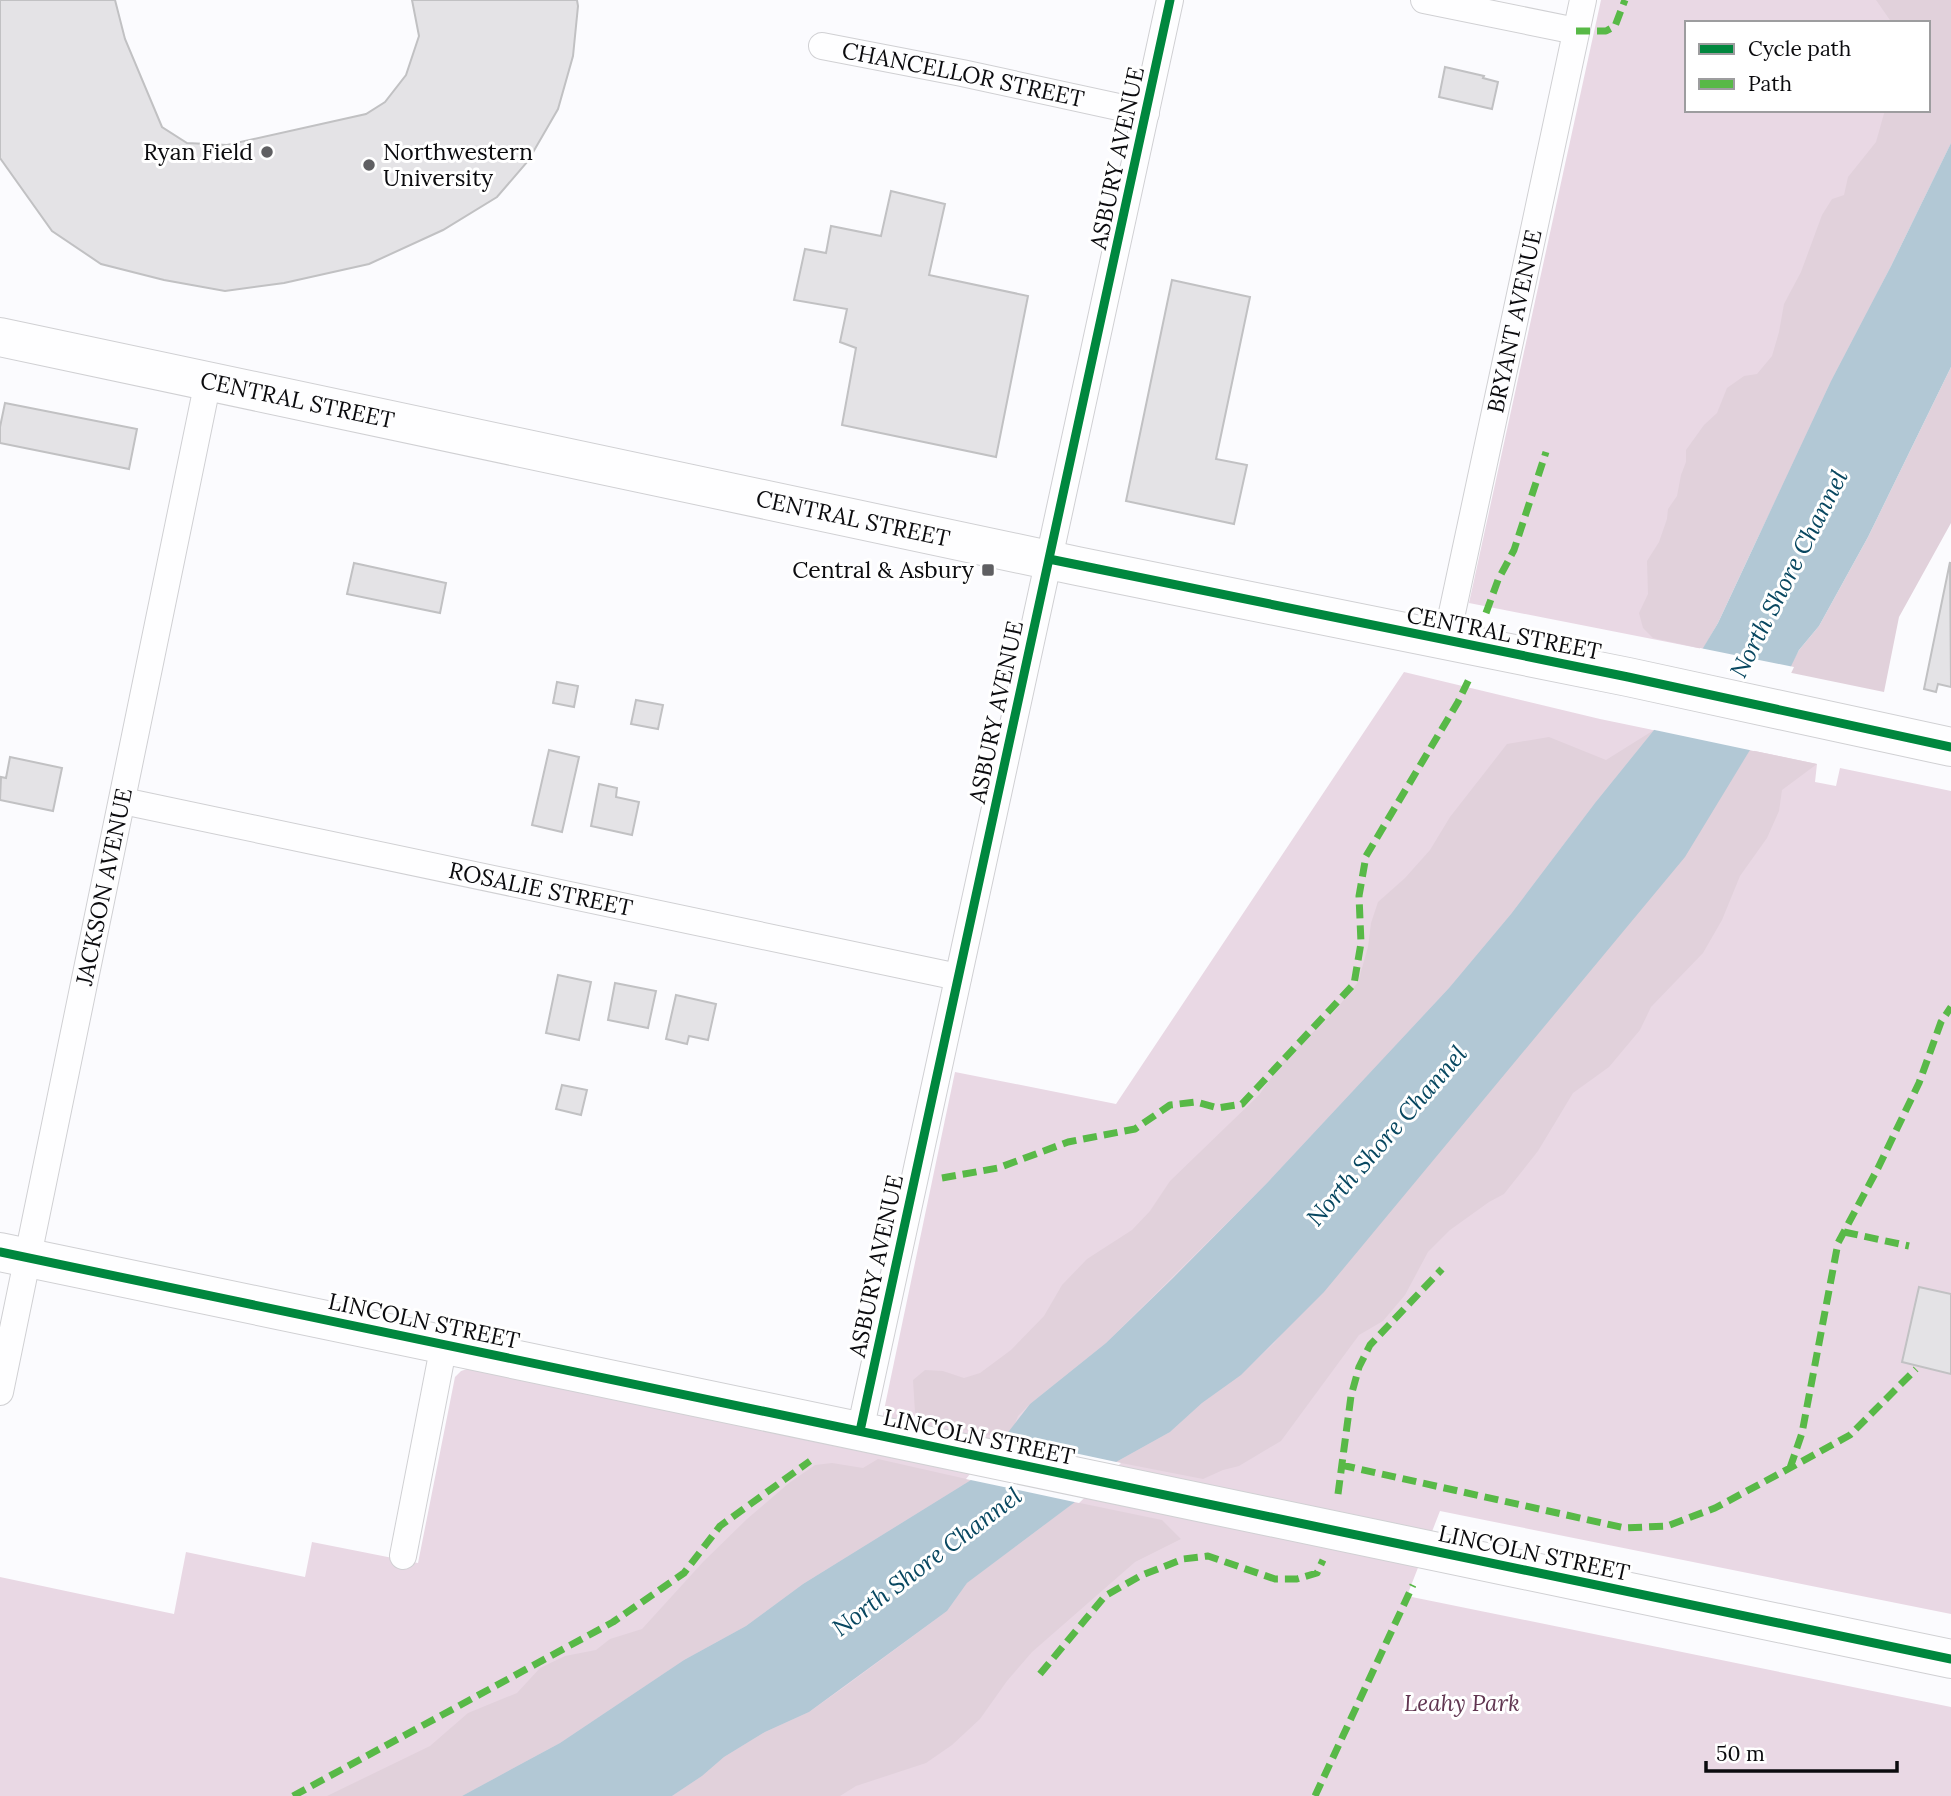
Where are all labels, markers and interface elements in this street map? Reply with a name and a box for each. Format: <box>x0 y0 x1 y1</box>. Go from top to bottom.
legend <box>1685 21 1930 112</box>
street label: CHANCELLOR STREET <box>840 35 1087 113</box>
text: Cycle path <box>1748 35 1851 62</box>
street label: ASBURY AVENUE <box>1083 64 1150 253</box>
text: Path <box>1748 70 1792 97</box>
place label: Ryan Field <box>143 137 253 166</box>
place label: Northwestern University <box>383 137 533 192</box>
marker: Ryan Field <box>259 144 275 160</box>
marker: Northwestern University <box>361 157 377 173</box>
street label: BRYANT AVENUE <box>1480 227 1548 416</box>
street label: CENTRAL STREET <box>198 365 397 435</box>
water label: North Shore Channel <box>1723 464 1855 683</box>
street label: CENTRAL STREET <box>753 483 953 553</box>
place label: Central & Asbury <box>792 555 975 584</box>
marker: Central & Asbury <box>980 562 996 578</box>
street label: CENTRAL STREET <box>1404 599 1604 666</box>
street label: ASBURY AVENUE <box>962 618 1029 807</box>
street label: JACKSON AVENUE <box>69 785 138 989</box>
street label: ROSALIE STREET <box>446 855 636 922</box>
water label: North Shore Channel <box>1300 1039 1474 1232</box>
street label: ASBURY AVENUE <box>842 1172 909 1361</box>
street label: LINCOLN STREET <box>326 1286 523 1355</box>
street label: LINCOLN STREET <box>881 1402 1078 1471</box>
water label: North Shore Channel <box>826 1480 1028 1643</box>
street label: LINCOLN STREET <box>1436 1518 1633 1587</box>
park label: Leahy Park <box>1404 1688 1520 1717</box>
scale bar <box>1706 1730 1897 1774</box>
text: 50 m <box>1716 1740 1765 1767</box>

